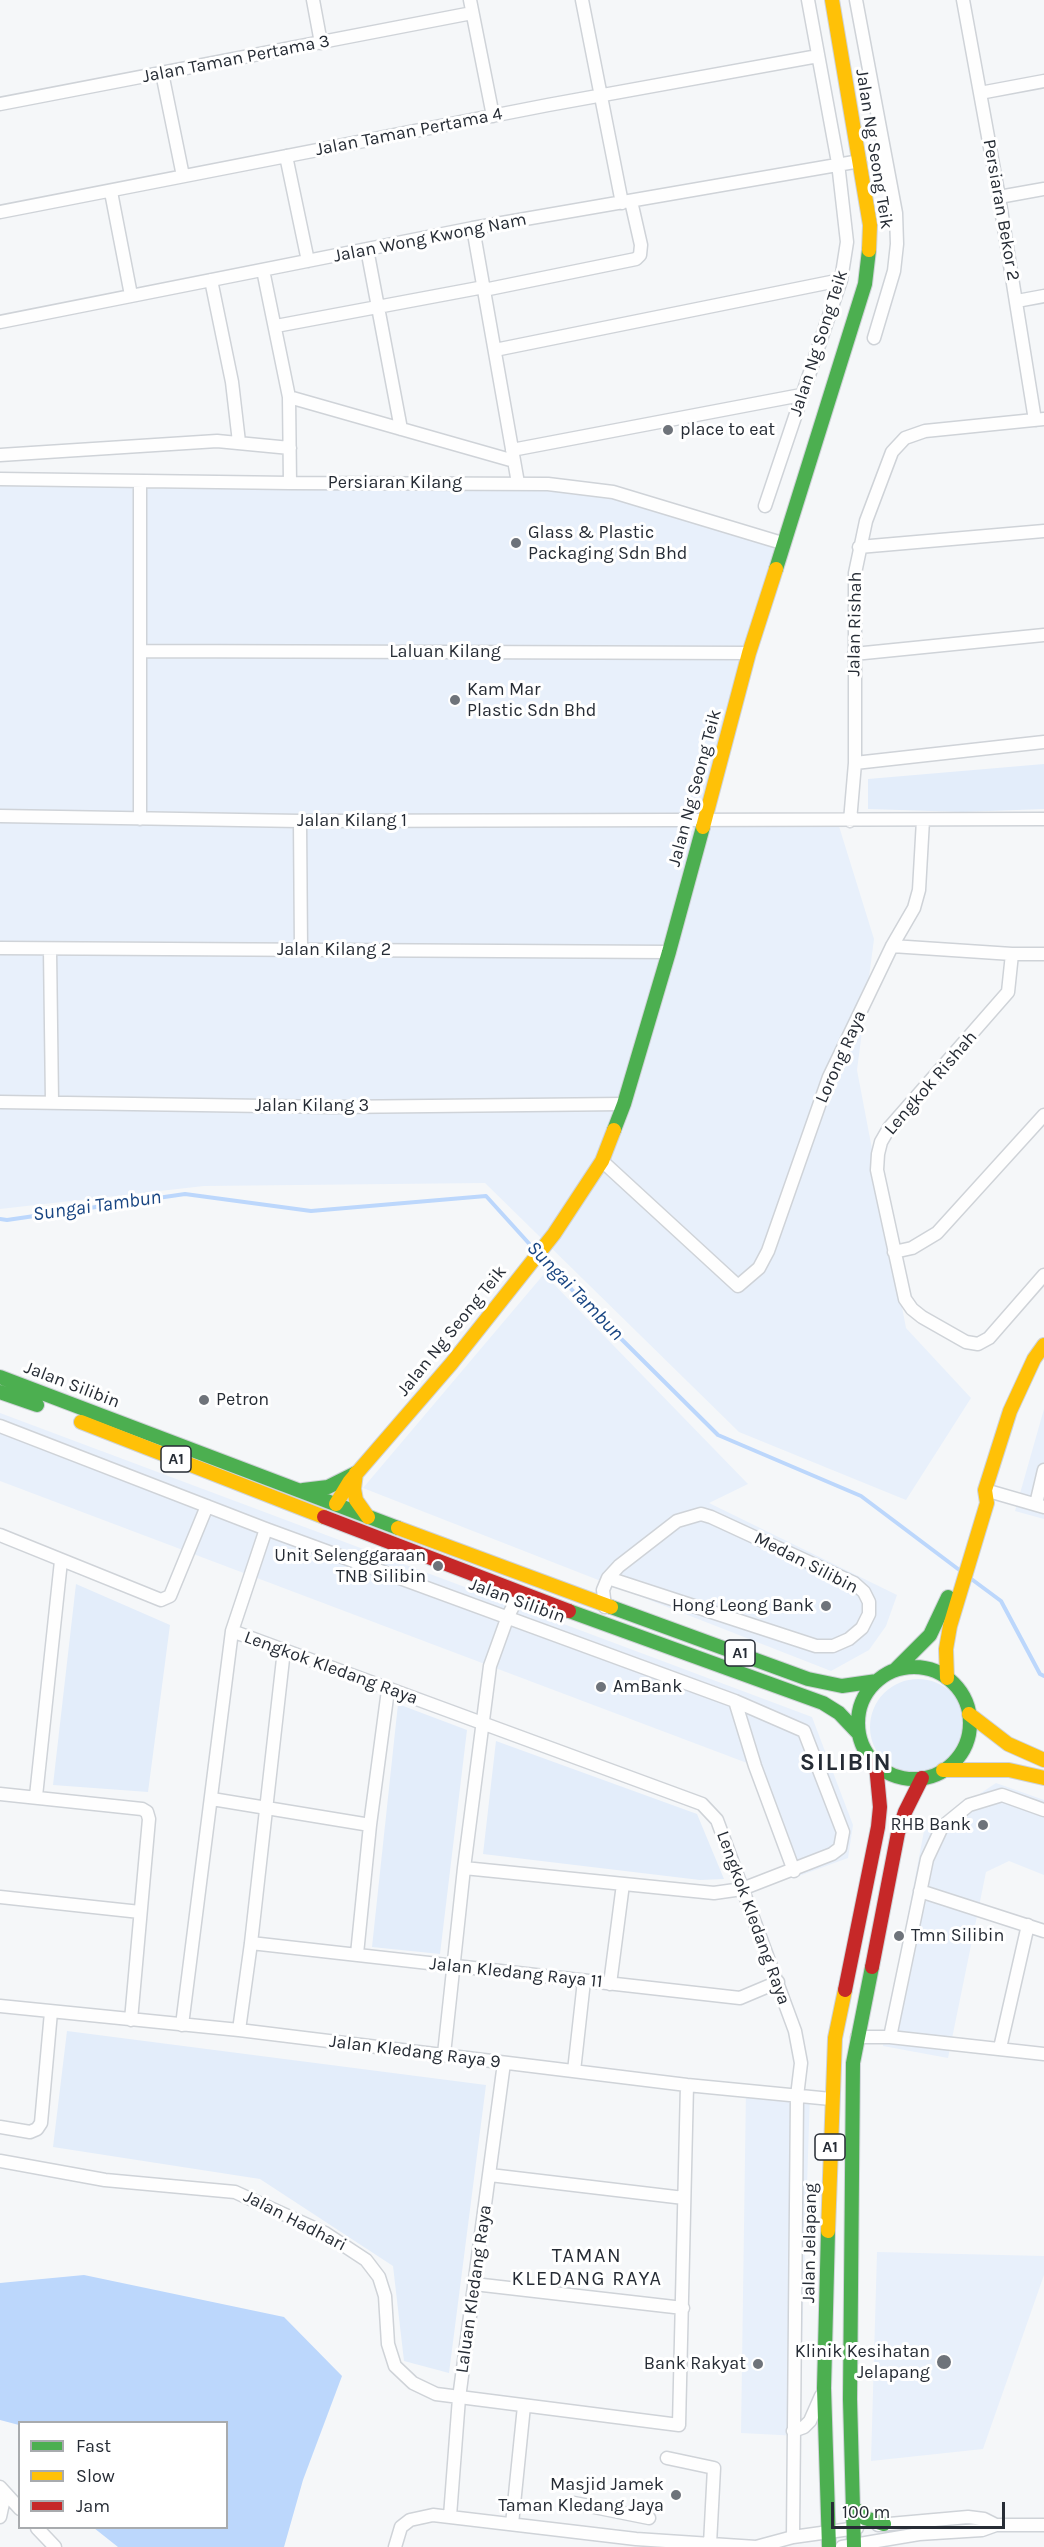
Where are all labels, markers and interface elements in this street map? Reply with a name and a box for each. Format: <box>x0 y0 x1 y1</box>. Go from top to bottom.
street label: Jalan Taman Pertama 3 <box>140 30 332 88</box>
street label: Jalan Ng Seong Teik <box>851 67 897 231</box>
street label: Jalan Taman Pertama 4 <box>314 103 504 161</box>
street label: Persiaran Bekor 2 <box>978 137 1024 283</box>
street label: Jalan Wong Kwong Nam <box>332 209 528 267</box>
street label: Jalan Ng Song Teik <box>785 267 853 419</box>
place label: place to eat <box>680 419 775 441</box>
marker: place to eat <box>661 423 675 437</box>
street label: Persiaran Kilang <box>328 472 462 494</box>
place label: Glass & Plastic Packaging Sdn Bhd <box>528 522 687 564</box>
marker: Glass & Plastic Packaging Sdn Bhd <box>509 536 523 550</box>
street label: Jalan Rishah <box>843 571 867 677</box>
street label: Laluan Kilang <box>389 641 501 663</box>
place label: Kam Mar Plastic Sdn Bhd <box>467 679 596 722</box>
marker: Kam Mar Plastic Sdn Bhd <box>448 693 462 707</box>
street label: Jalan Ng Seong Teik <box>664 707 726 869</box>
street label: Jalan Kilang 1 <box>297 810 407 832</box>
street label: Jalan Kilang 2 <box>277 939 391 961</box>
street label: Lorong Raya <box>811 1007 871 1107</box>
street label: Lengkok Rishah <box>880 1027 982 1139</box>
street label: Jalan Kilang 3 <box>255 1095 369 1117</box>
water label: Sungai Tambun <box>31 1185 163 1227</box>
water label: Sungai Tambun <box>521 1236 629 1346</box>
street label: Jalan Ng Seong Teik <box>393 1261 511 1401</box>
street label: Jalan Silibin <box>21 1357 123 1413</box>
place label: Petron <box>216 1389 269 1411</box>
marker: Petron <box>197 1393 211 1407</box>
road number: A1 <box>161 1446 191 1472</box>
street label: Medan Silibin <box>750 1528 862 1598</box>
place label: Unit Selenggaraan TNB Silibin <box>274 1545 426 1588</box>
marker: Unit Selenggaraan TNB Silibin <box>431 1559 445 1573</box>
street label: Jalan Silibin <box>466 1574 568 1628</box>
place label: Hong Leong Bank <box>672 1595 814 1617</box>
marker: Hong Leong Bank <box>819 1599 833 1613</box>
street label: Lengkok Kledang Raya <box>241 1626 421 1710</box>
road number: A1 <box>725 1640 755 1666</box>
place label: AmBank <box>613 1676 682 1698</box>
marker: AmBank <box>594 1680 608 1694</box>
district label: SILIBIN <box>800 1749 892 1777</box>
place label: RHB Bank <box>890 1814 971 1836</box>
marker: RHB Bank <box>976 1818 990 1832</box>
street label: Lengkok Kledang Raya <box>711 1828 795 2008</box>
place label: Tmn Silibin <box>911 1925 1004 1947</box>
marker: Tmn Silibin <box>892 1929 906 1943</box>
street label: Jalan Kledang Raya 11 <box>428 1953 604 1993</box>
street label: Jalan Kledang Raya 9 <box>328 2031 502 2073</box>
road number: A1 <box>815 2134 845 2160</box>
street label: Jalan Jelapang <box>798 2183 822 2303</box>
street label: Jalan Hadhari <box>240 2186 350 2256</box>
street label: Laluan Kledang Raya <box>452 2204 496 2374</box>
district label: TAMAN KLEDANG RAYA <box>511 2244 663 2291</box>
place label: Klinik Kesihatan Jelapang <box>795 2341 930 2384</box>
place label: Bank Rakyat <box>644 2353 746 2375</box>
marker: Klinik Kesihatan Jelapang <box>935 2353 953 2371</box>
marker: Bank Rakyat <box>751 2357 765 2371</box>
legend <box>18 2421 228 2529</box>
text: Fast <box>76 2435 111 2457</box>
text: Slow <box>76 2465 115 2487</box>
place label: Masjid Jamek Taman Kledang Jaya <box>498 2474 664 2516</box>
marker: Masjid Jamek Taman Kledang Jaya <box>669 2488 683 2502</box>
scale bar <box>834 2490 1008 2528</box>
text: Jam <box>76 2495 110 2517</box>
text: 100 m <box>842 2501 890 2523</box>

